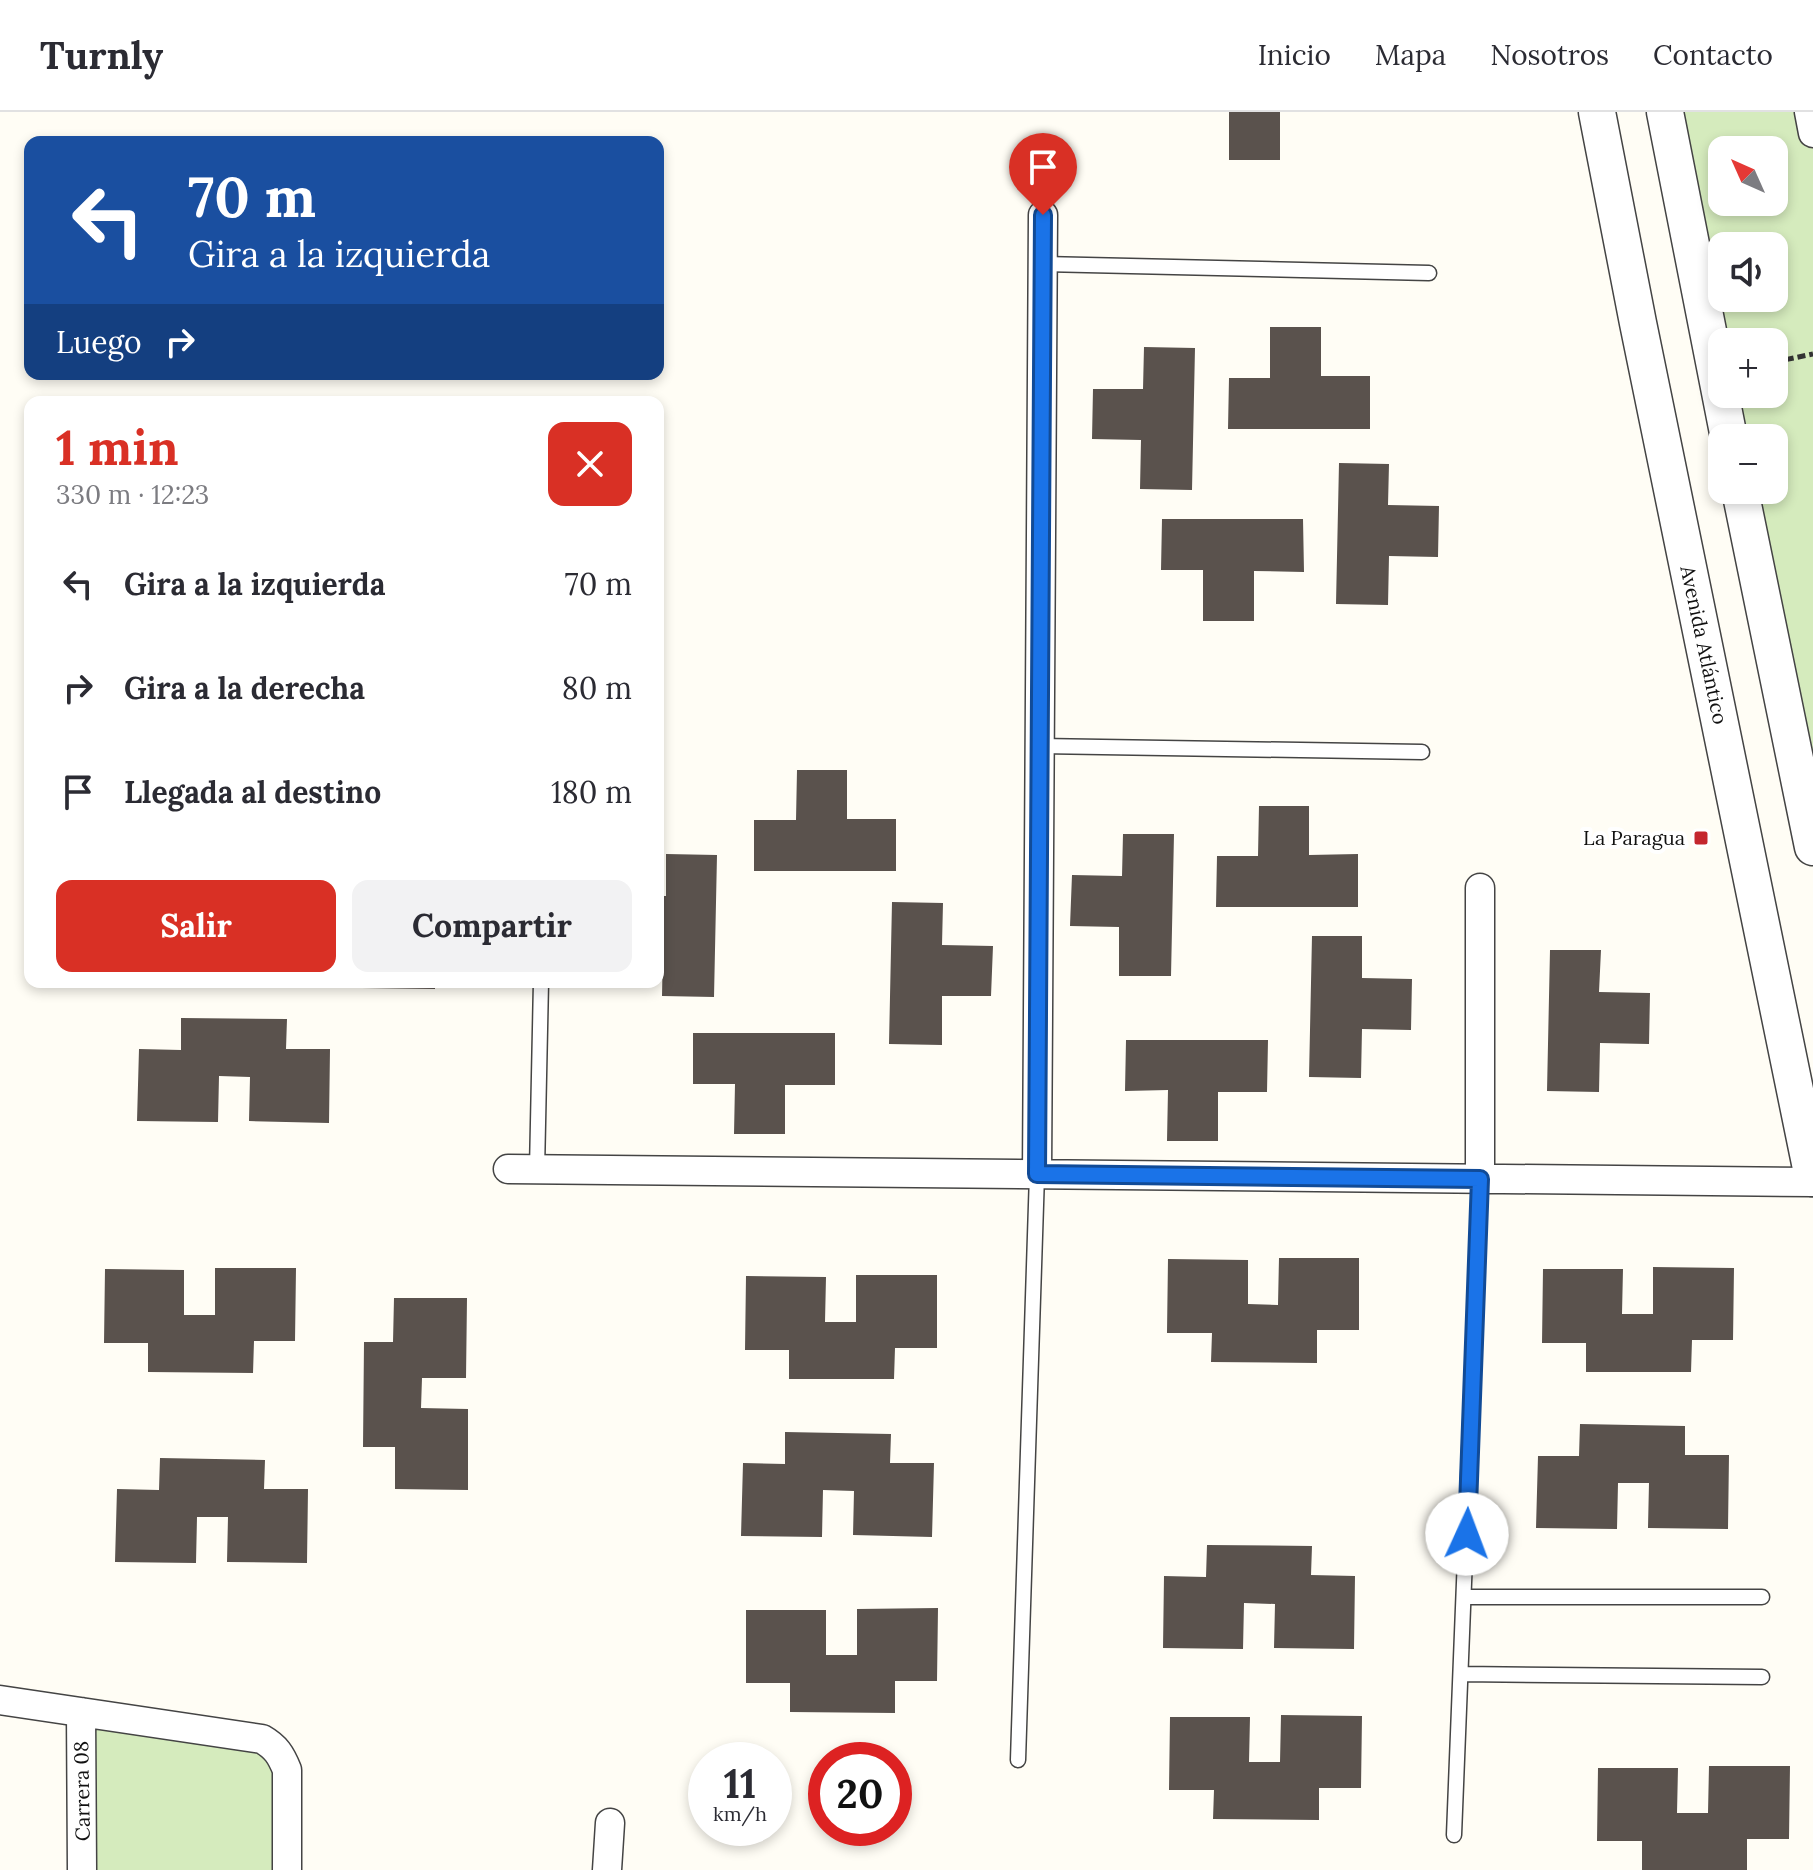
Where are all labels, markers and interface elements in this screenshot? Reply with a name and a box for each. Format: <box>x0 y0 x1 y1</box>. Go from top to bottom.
text: Turnly <box>40 31 163 79</box>
text: Inicio <box>1258 37 1331 73</box>
text: Mapa <box>1375 37 1446 73</box>
text: Nosotros <box>1490 37 1609 73</box>
text: Contacto <box>1653 37 1773 73</box>
pin <box>1009 133 1077 215</box>
north arrow <box>1708 136 1788 216</box>
map controls <box>1708 136 1788 504</box>
icon: arrive <box>1021 145 1065 189</box>
text: 70 m <box>188 161 316 232</box>
icon: left <box>56 168 160 272</box>
text: Gira a la izquierda <box>188 231 490 277</box>
button: sound <box>1708 232 1788 312</box>
icon: right <box>158 320 202 364</box>
text: Luego <box>56 323 142 361</box>
button: + <box>1708 328 1788 408</box>
text: 1 min <box>56 417 179 478</box>
button: close <box>548 422 632 506</box>
button: − <box>1708 424 1788 504</box>
text: 330 m · 12:23 <box>56 478 209 511</box>
icon: left <box>56 562 100 606</box>
street label: Avenida Atlántico <box>1675 562 1734 727</box>
text: Gira a la izquierda <box>124 565 385 603</box>
text: 70 m <box>565 565 632 603</box>
icon: right <box>56 666 100 710</box>
text: Gira a la derecha <box>124 669 365 707</box>
text: 80 m <box>562 669 632 707</box>
icon: arrive <box>56 770 100 814</box>
text: Llegada al destino <box>124 773 381 811</box>
text: 180 m <box>551 773 632 811</box>
place label: La Paragua <box>1583 825 1685 850</box>
marker: La Paragua <box>1692 829 1710 847</box>
button: Salir <box>56 880 336 972</box>
button: Compartir <box>352 880 632 972</box>
position arrow <box>1425 1492 1509 1576</box>
street label: Carrera 08 <box>68 1741 95 1841</box>
speed limit sign: 20 <box>808 1742 912 1846</box>
text: 11 <box>724 1758 756 1809</box>
text: km/h <box>713 1801 767 1826</box>

